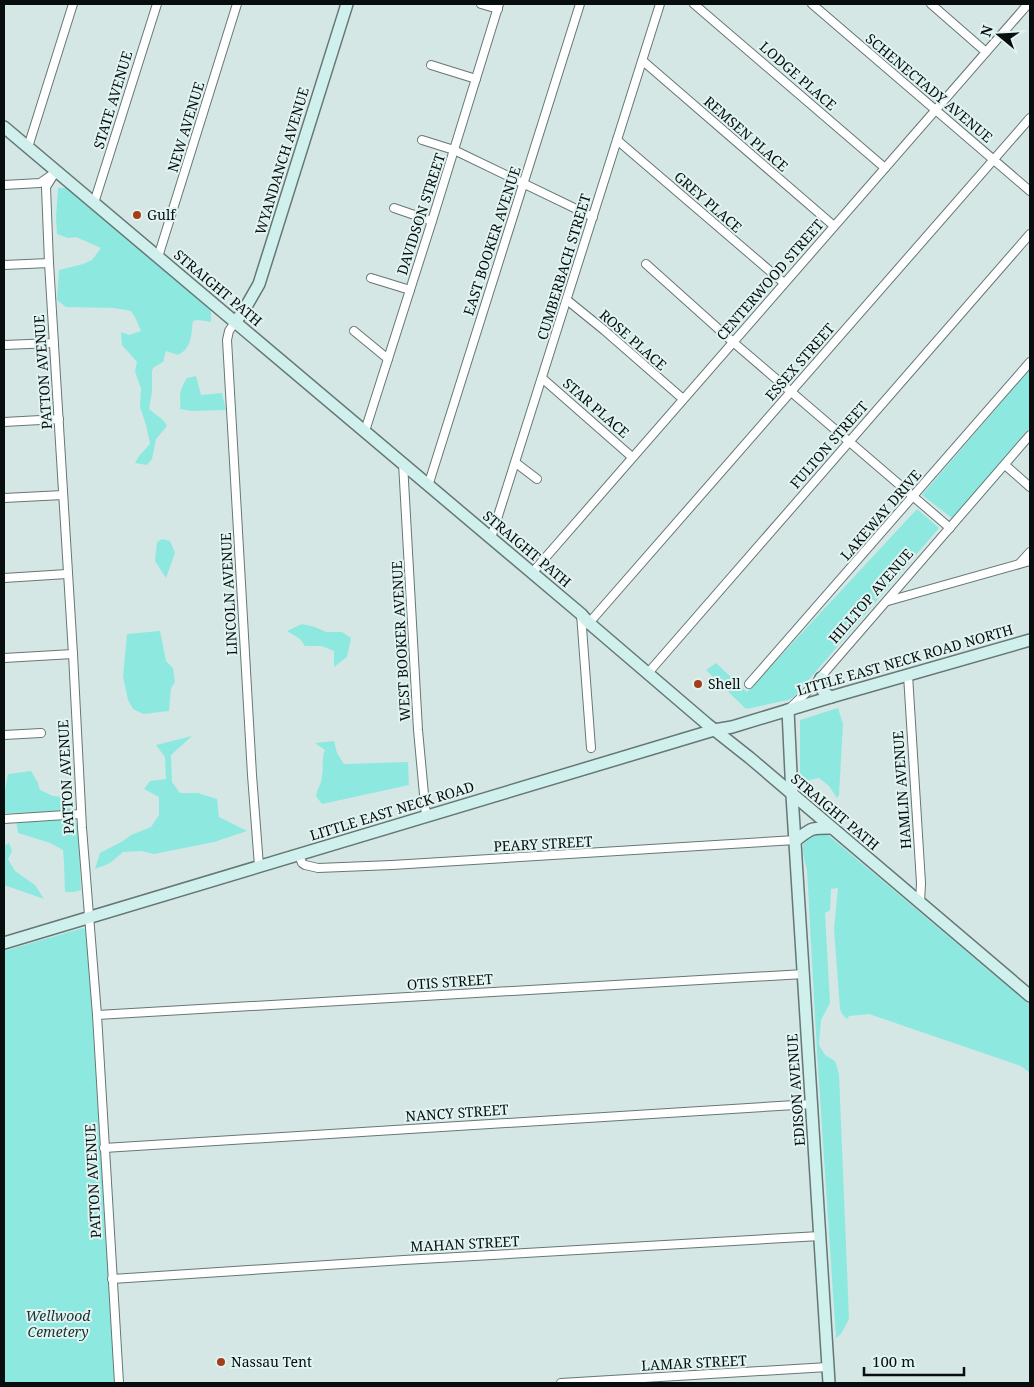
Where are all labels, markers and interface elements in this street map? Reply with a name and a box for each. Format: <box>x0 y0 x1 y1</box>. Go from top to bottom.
north arrow <box>974 10 1024 60</box>
street label: SCHENECTADY AVENUE <box>862 30 996 146</box>
street label: LODGE PLACE <box>756 37 841 114</box>
street label: STATE AVENUE <box>89 48 137 151</box>
street label: NEW AVENUE <box>163 79 208 174</box>
street label: WYANDANCH AVENUE <box>250 85 313 237</box>
street label: REMSEN PLACE <box>700 92 793 176</box>
street label: DAVIDSON STREET <box>392 150 449 277</box>
street label: EAST BOOKER AVENUE <box>458 164 525 318</box>
street label: GREY PLACE <box>670 167 747 237</box>
street label: CUMBERBACH STREET <box>532 191 595 342</box>
place label: Gulf <box>147 205 177 224</box>
marker: Gulf <box>131 209 143 221</box>
street label: CENTERWOOD STREET <box>712 215 828 344</box>
street label: STRAIGHT PATH <box>170 245 267 330</box>
street label: ROSE PLACE <box>596 305 671 374</box>
street label: PATTON AVENUE <box>29 314 56 430</box>
street label: ESSEX STREET <box>761 319 839 404</box>
street label: STAR PLACE <box>559 374 634 442</box>
street label: FULTON STREET <box>785 397 872 492</box>
street label: LAKEWAY DRIVE <box>836 465 926 564</box>
street label: STRAIGHT PATH <box>479 506 576 591</box>
street label: LINCOLN AVENUE <box>216 532 241 656</box>
street label: HILLTOP AVENUE <box>824 544 917 647</box>
street label: WEST BOOKER AVENUE <box>387 560 414 722</box>
street label: LITTLE EAST NECK ROAD NORTH <box>795 620 1015 700</box>
place label: Shell <box>708 674 741 693</box>
marker: Shell <box>692 678 704 690</box>
street label: PATTON AVENUE <box>53 719 78 835</box>
street label: HAMLIN AVENUE <box>888 730 915 850</box>
street label: STRAIGHT PATH <box>787 769 884 854</box>
street label: LITTLE EAST NECK ROAD <box>307 776 476 845</box>
street label: PEARY STREET <box>493 831 593 856</box>
street label: OTIS STREET <box>406 969 494 994</box>
street label: EDISON AVENUE <box>782 1033 809 1147</box>
street label: NANCY STREET <box>405 1099 510 1126</box>
street label: PATTON AVENUE <box>80 1123 105 1239</box>
street label: MAHAN STREET <box>410 1231 521 1256</box>
park label: Wellwood Cemetery <box>26 1306 91 1341</box>
scale bar <box>864 1344 964 1376</box>
street label: LAMAR STREET <box>641 1350 748 1375</box>
text: 100 m <box>872 1351 915 1371</box>
place label: Nassau Tent <box>231 1352 312 1371</box>
marker: Nassau Tent <box>215 1356 227 1368</box>

